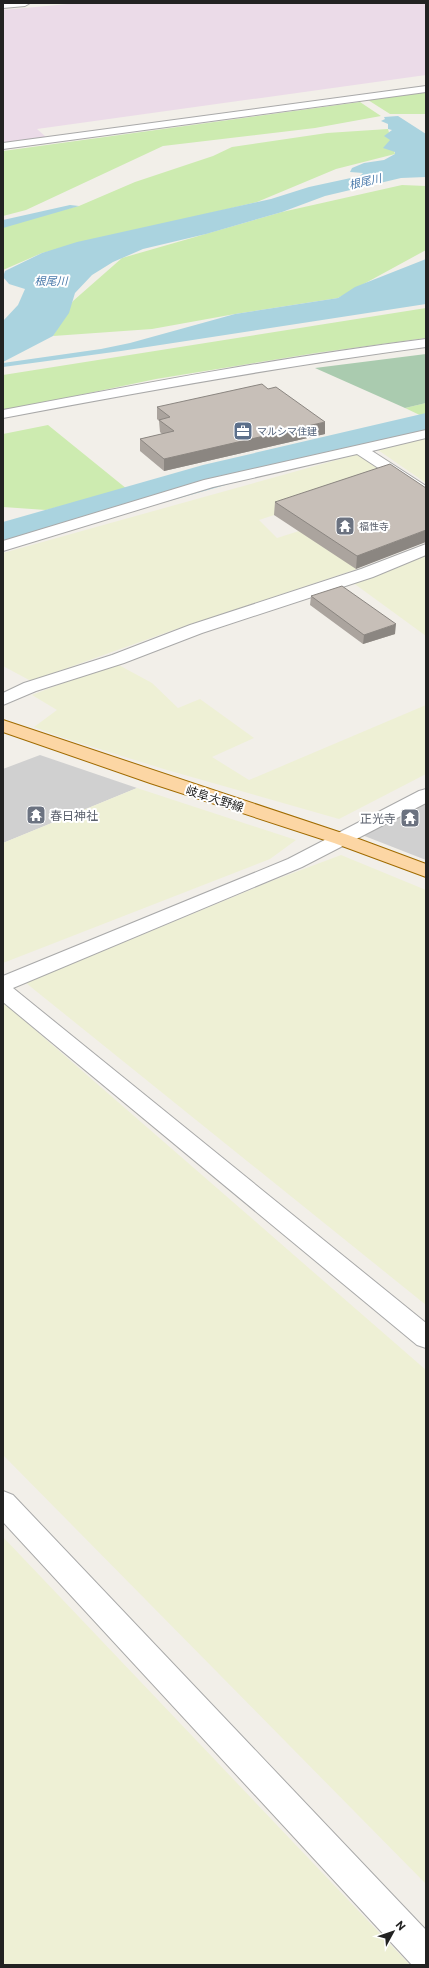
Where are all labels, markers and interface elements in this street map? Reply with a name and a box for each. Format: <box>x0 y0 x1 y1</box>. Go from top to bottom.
water label: 根尾川 <box>347 171 384 191</box>
water label: 根尾川 <box>35 274 68 287</box>
office icon: マルシマ住建 <box>232 420 254 442</box>
place label: マルシマ住建 <box>257 425 317 437</box>
temple icon: 福性寺 <box>334 515 356 537</box>
place label: 福性寺 <box>359 520 389 532</box>
street label: 岐阜大野線 <box>184 782 246 814</box>
temple icon: 春日神社 <box>25 804 47 826</box>
temple icon: 正光寺 <box>399 807 421 829</box>
place label: 春日神社 <box>50 808 98 822</box>
place label: 正光寺 <box>360 811 396 825</box>
north arrow <box>373 1912 413 1952</box>
text: N <box>393 1918 409 1933</box>

